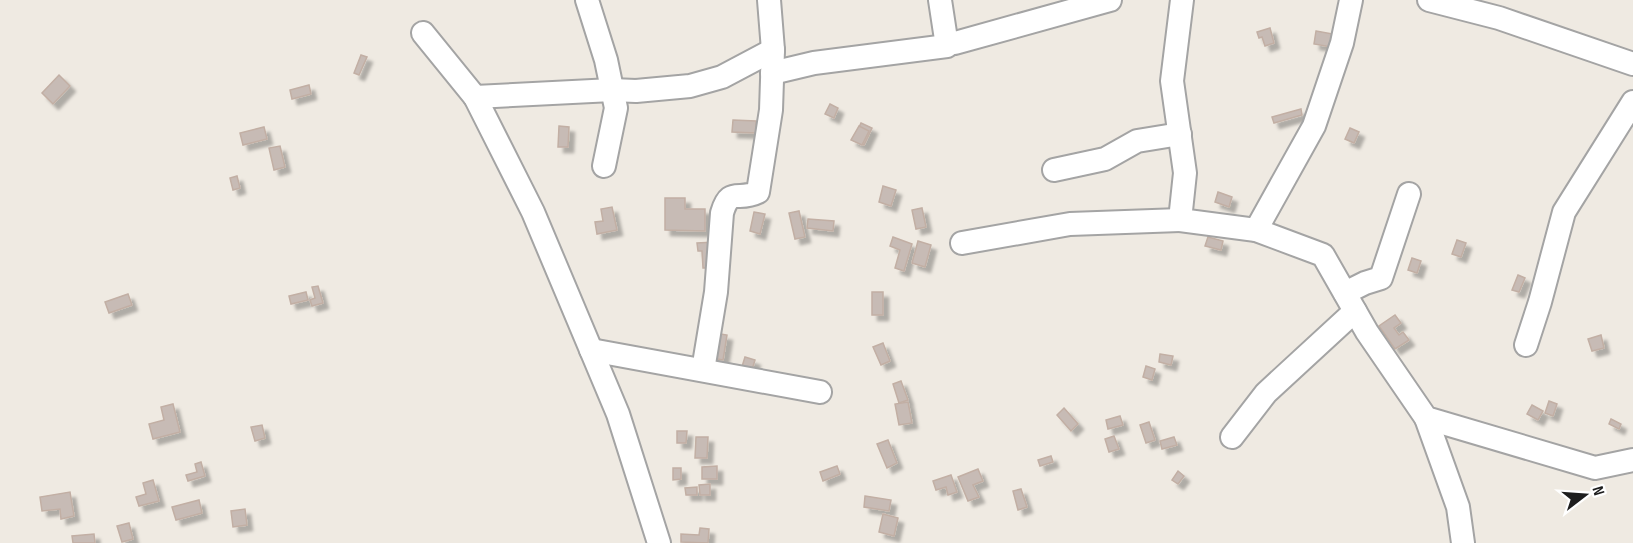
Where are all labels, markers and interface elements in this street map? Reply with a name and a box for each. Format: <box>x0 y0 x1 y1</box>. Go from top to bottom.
north arrow <box>1555 465 1615 525</box>
text: N <box>1588 484 1608 498</box>

